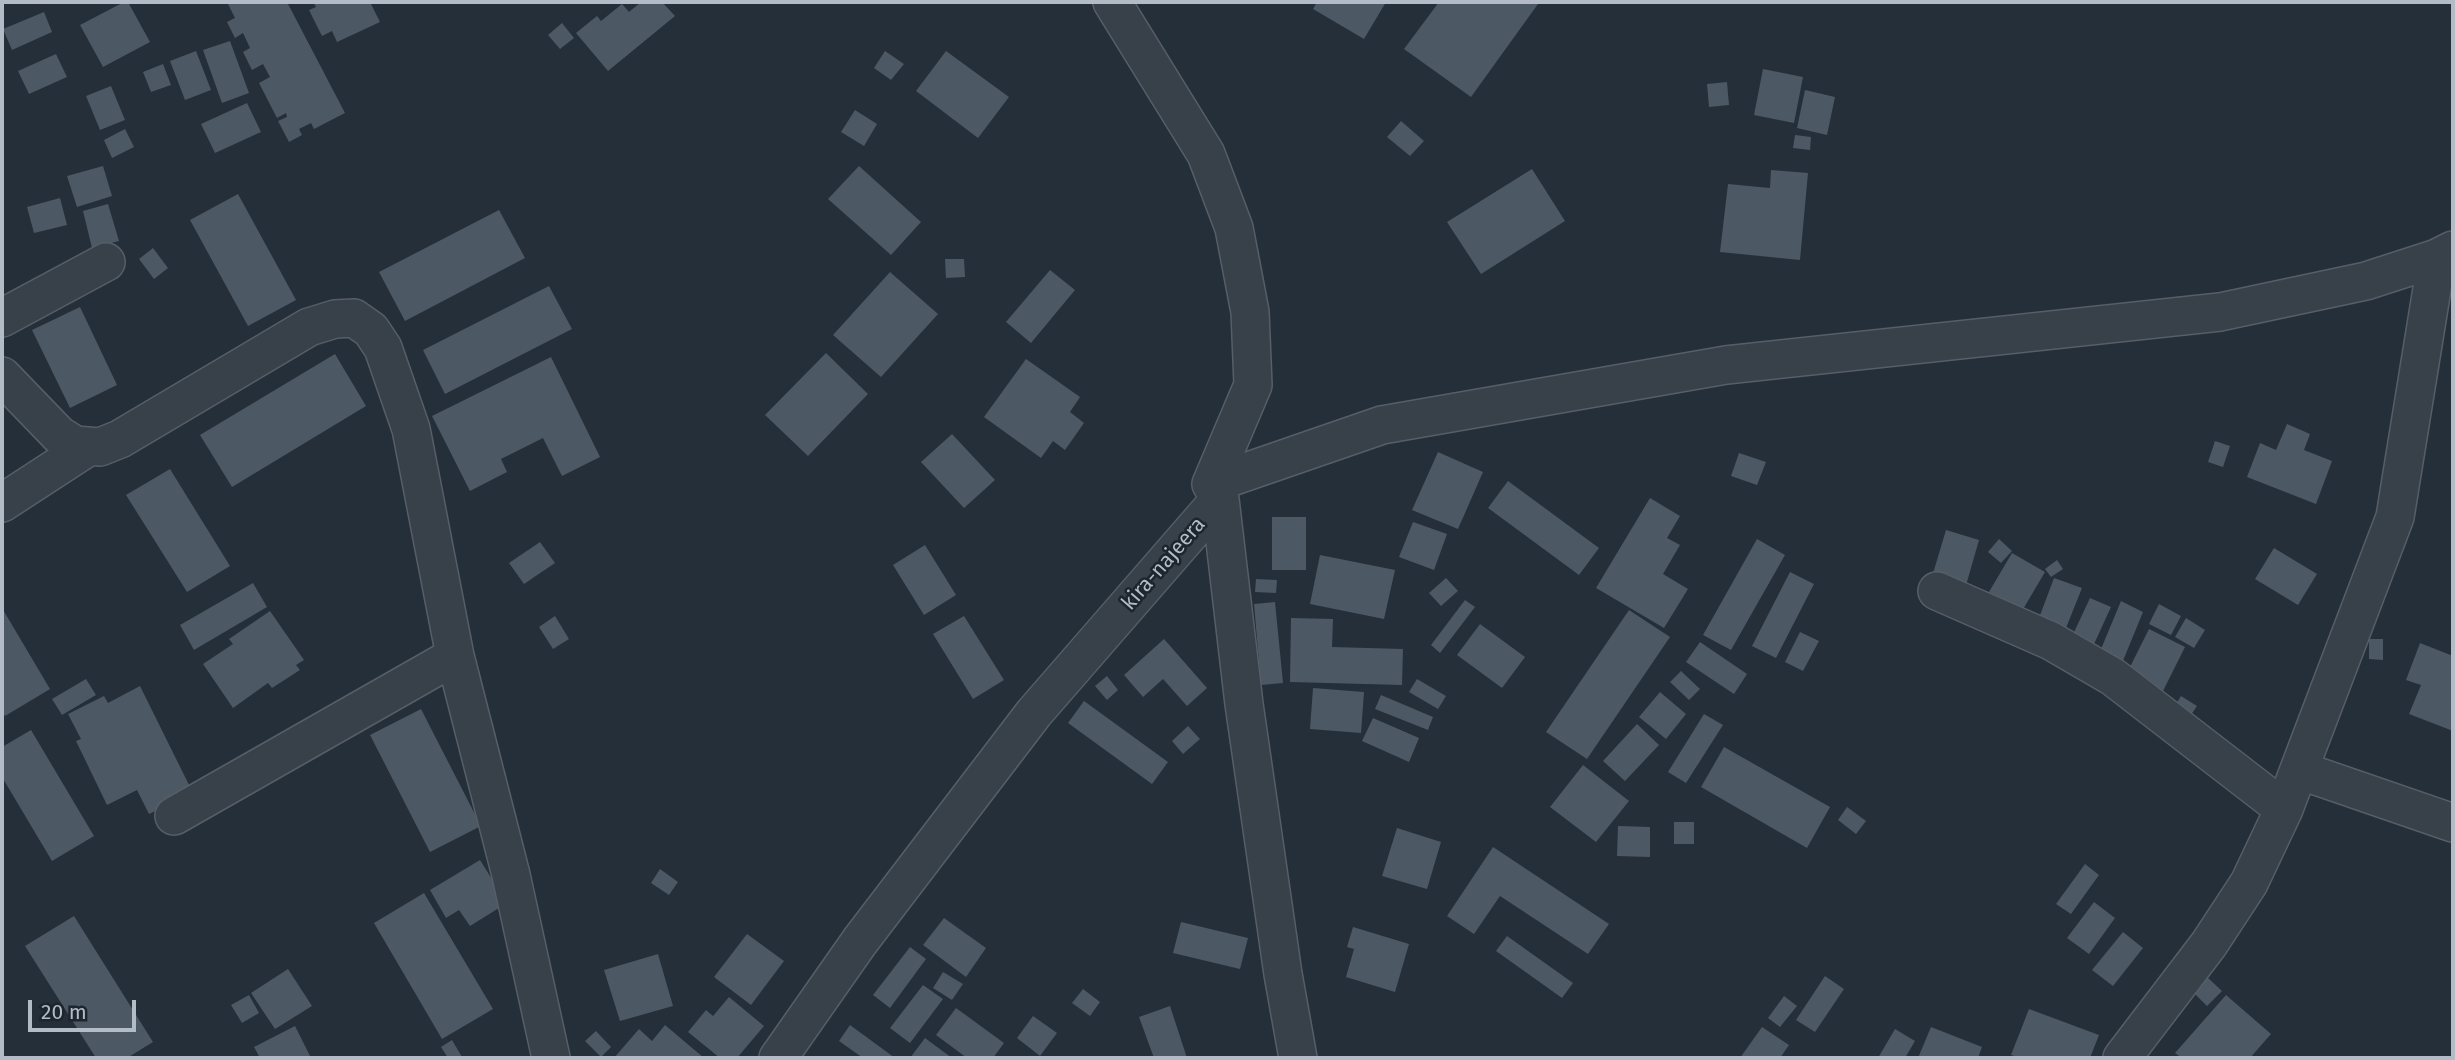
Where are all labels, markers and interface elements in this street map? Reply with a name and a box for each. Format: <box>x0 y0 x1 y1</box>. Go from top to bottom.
street label: kira-najeera <box>1117 512 1211 616</box>
scale bar <box>32 986 140 1030</box>
text: 20 m <box>41 999 87 1025</box>

